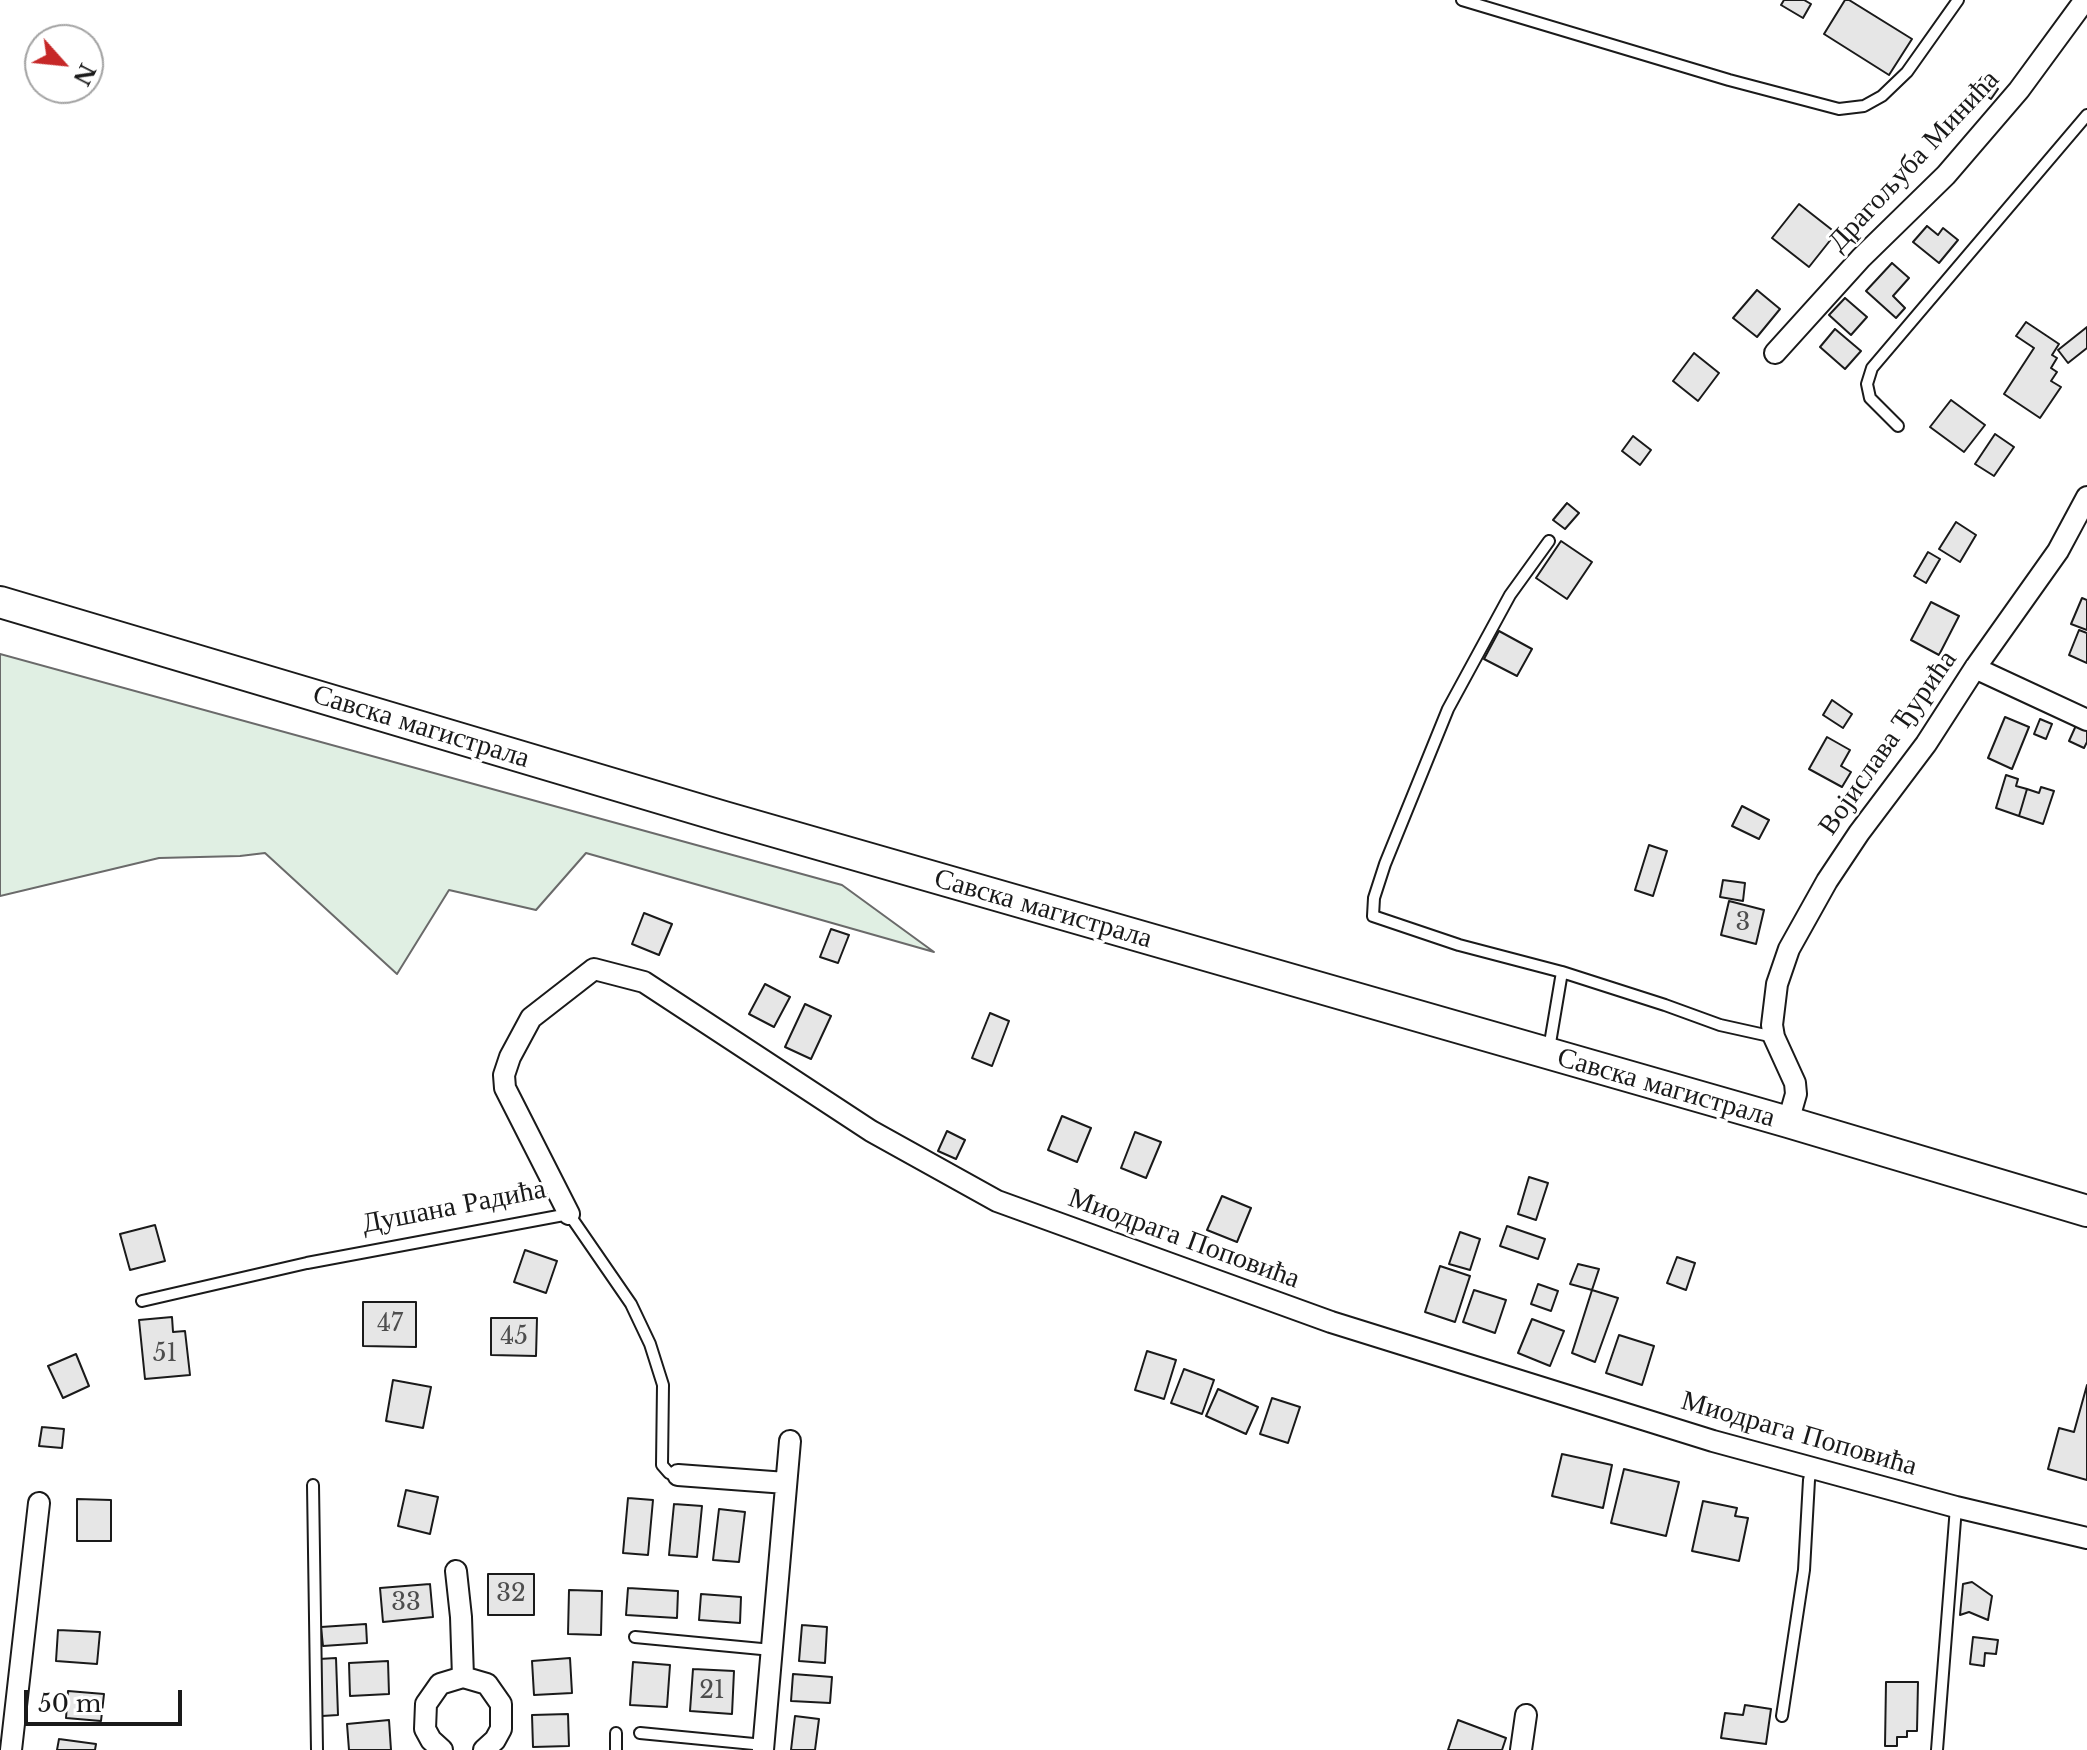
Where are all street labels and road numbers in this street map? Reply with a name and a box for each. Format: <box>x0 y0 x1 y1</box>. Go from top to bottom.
street label: Драгољуба Минића <box>1821 64 2007 258</box>
street label: Војислава Ђурића <box>1812 644 1964 842</box>
street label: Савска магистрала <box>309 678 533 776</box>
street label: Савска магистрала <box>930 862 1156 956</box>
street label: Савска магистрала <box>1553 1041 1779 1135</box>
street label: Душана Радића <box>359 1173 549 1241</box>
street label: Миодрага Поповића <box>1064 1182 1304 1296</box>
street label: Миодрага Поповића <box>1677 1384 1921 1484</box>

